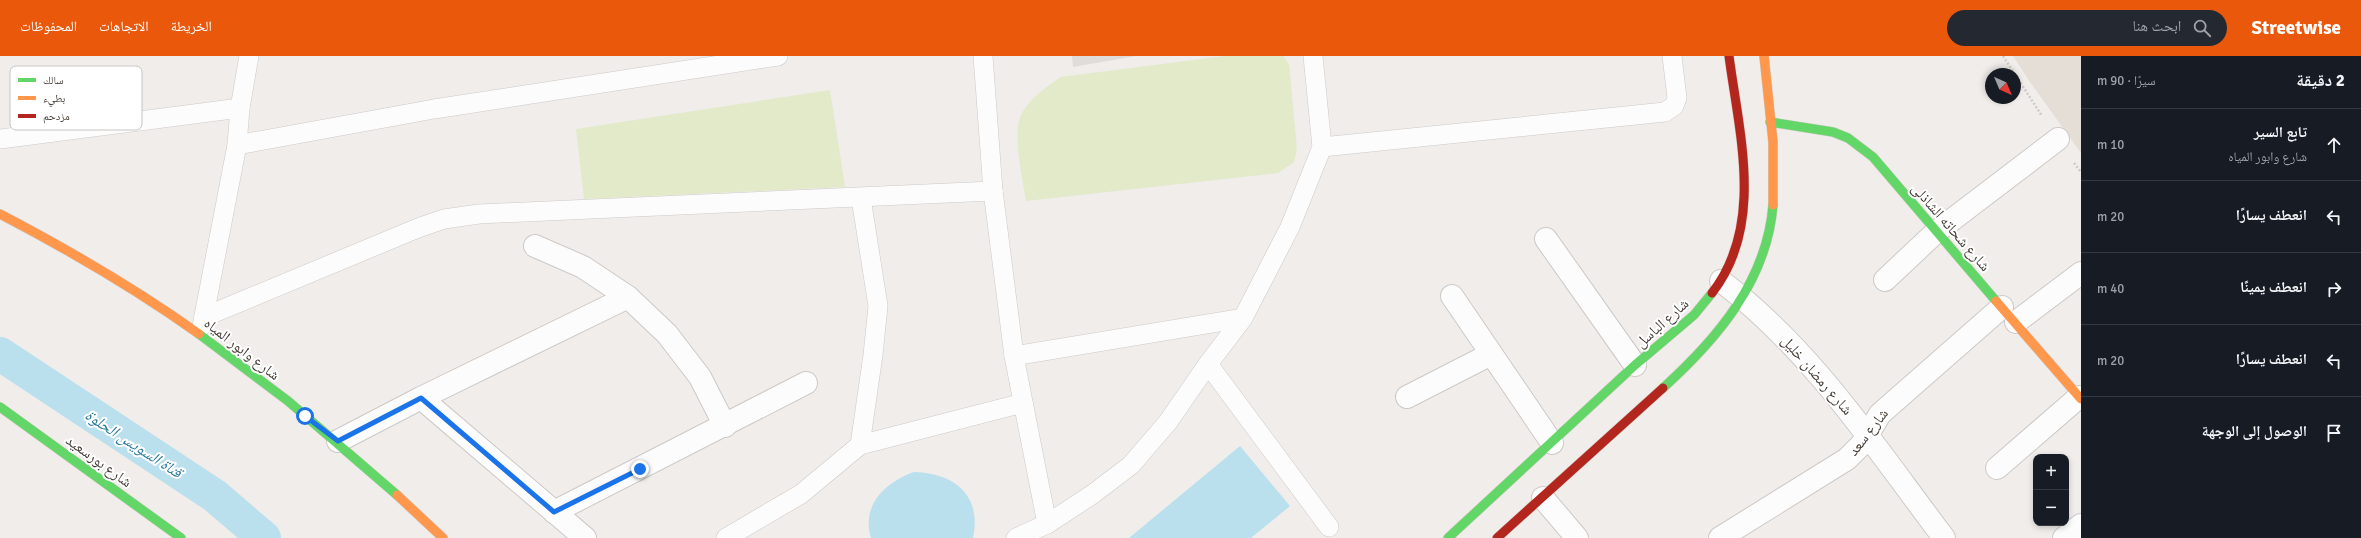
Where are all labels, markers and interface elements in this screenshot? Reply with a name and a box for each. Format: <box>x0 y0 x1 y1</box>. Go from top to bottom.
search box <box>1947 10 2227 46</box>
text: Streetwise <box>2251 16 2341 40</box>
text: ابحث هنا <box>2132 17 2181 35</box>
icon: search <box>2191 17 2213 39</box>
text: المحفوظات <box>20 18 77 35</box>
text: الاتجاهات <box>99 18 149 35</box>
text: الخريطة <box>171 18 212 35</box>
legend <box>10 66 142 130</box>
north arrow <box>1985 68 2021 104</box>
text: 2 دقيقة <box>2296 70 2345 91</box>
text: سيرًا · 90 m <box>2097 73 2156 89</box>
text: سالك <box>43 74 63 87</box>
text: بطيء <box>43 92 65 107</box>
text: مزدحم <box>43 110 70 124</box>
text: تابع السير <box>2254 123 2307 141</box>
icon: ahead <box>2323 134 2345 156</box>
text: 10 m <box>2097 137 2124 153</box>
text: شارع وابور المياه <box>2228 149 2307 165</box>
street label: شارع شحاته الشاذلى <box>1907 179 1994 275</box>
text: انعطف يسارًا <box>2236 206 2307 224</box>
icon: left <box>2323 206 2345 228</box>
text: 20 m <box>2097 209 2124 225</box>
text: انعطف يمينًا <box>2240 278 2307 296</box>
icon: right <box>2323 278 2345 300</box>
text: 40 m <box>2097 281 2124 297</box>
street label: شارع الباسل <box>1632 294 1693 352</box>
street label: شارع وابور المياه <box>200 314 283 385</box>
street label: شارع رمضان خليل <box>1777 332 1857 419</box>
text: انعطف يسارًا <box>2236 350 2307 368</box>
icon: left <box>2323 350 2345 372</box>
text: 20 m <box>2097 353 2124 369</box>
water label: قناة السويس الحلوة <box>81 405 187 484</box>
street label: شارع سعد <box>1844 405 1893 460</box>
route start <box>296 407 314 425</box>
text: الوصول إلى الوجهة <box>2202 422 2307 440</box>
icon: arrive <box>2323 422 2345 444</box>
street label: شارع بورسعيد <box>62 431 136 492</box>
map controls <box>2033 454 2069 526</box>
button: + <box>2033 454 2069 490</box>
route end <box>631 460 649 478</box>
button: − <box>2033 490 2069 526</box>

